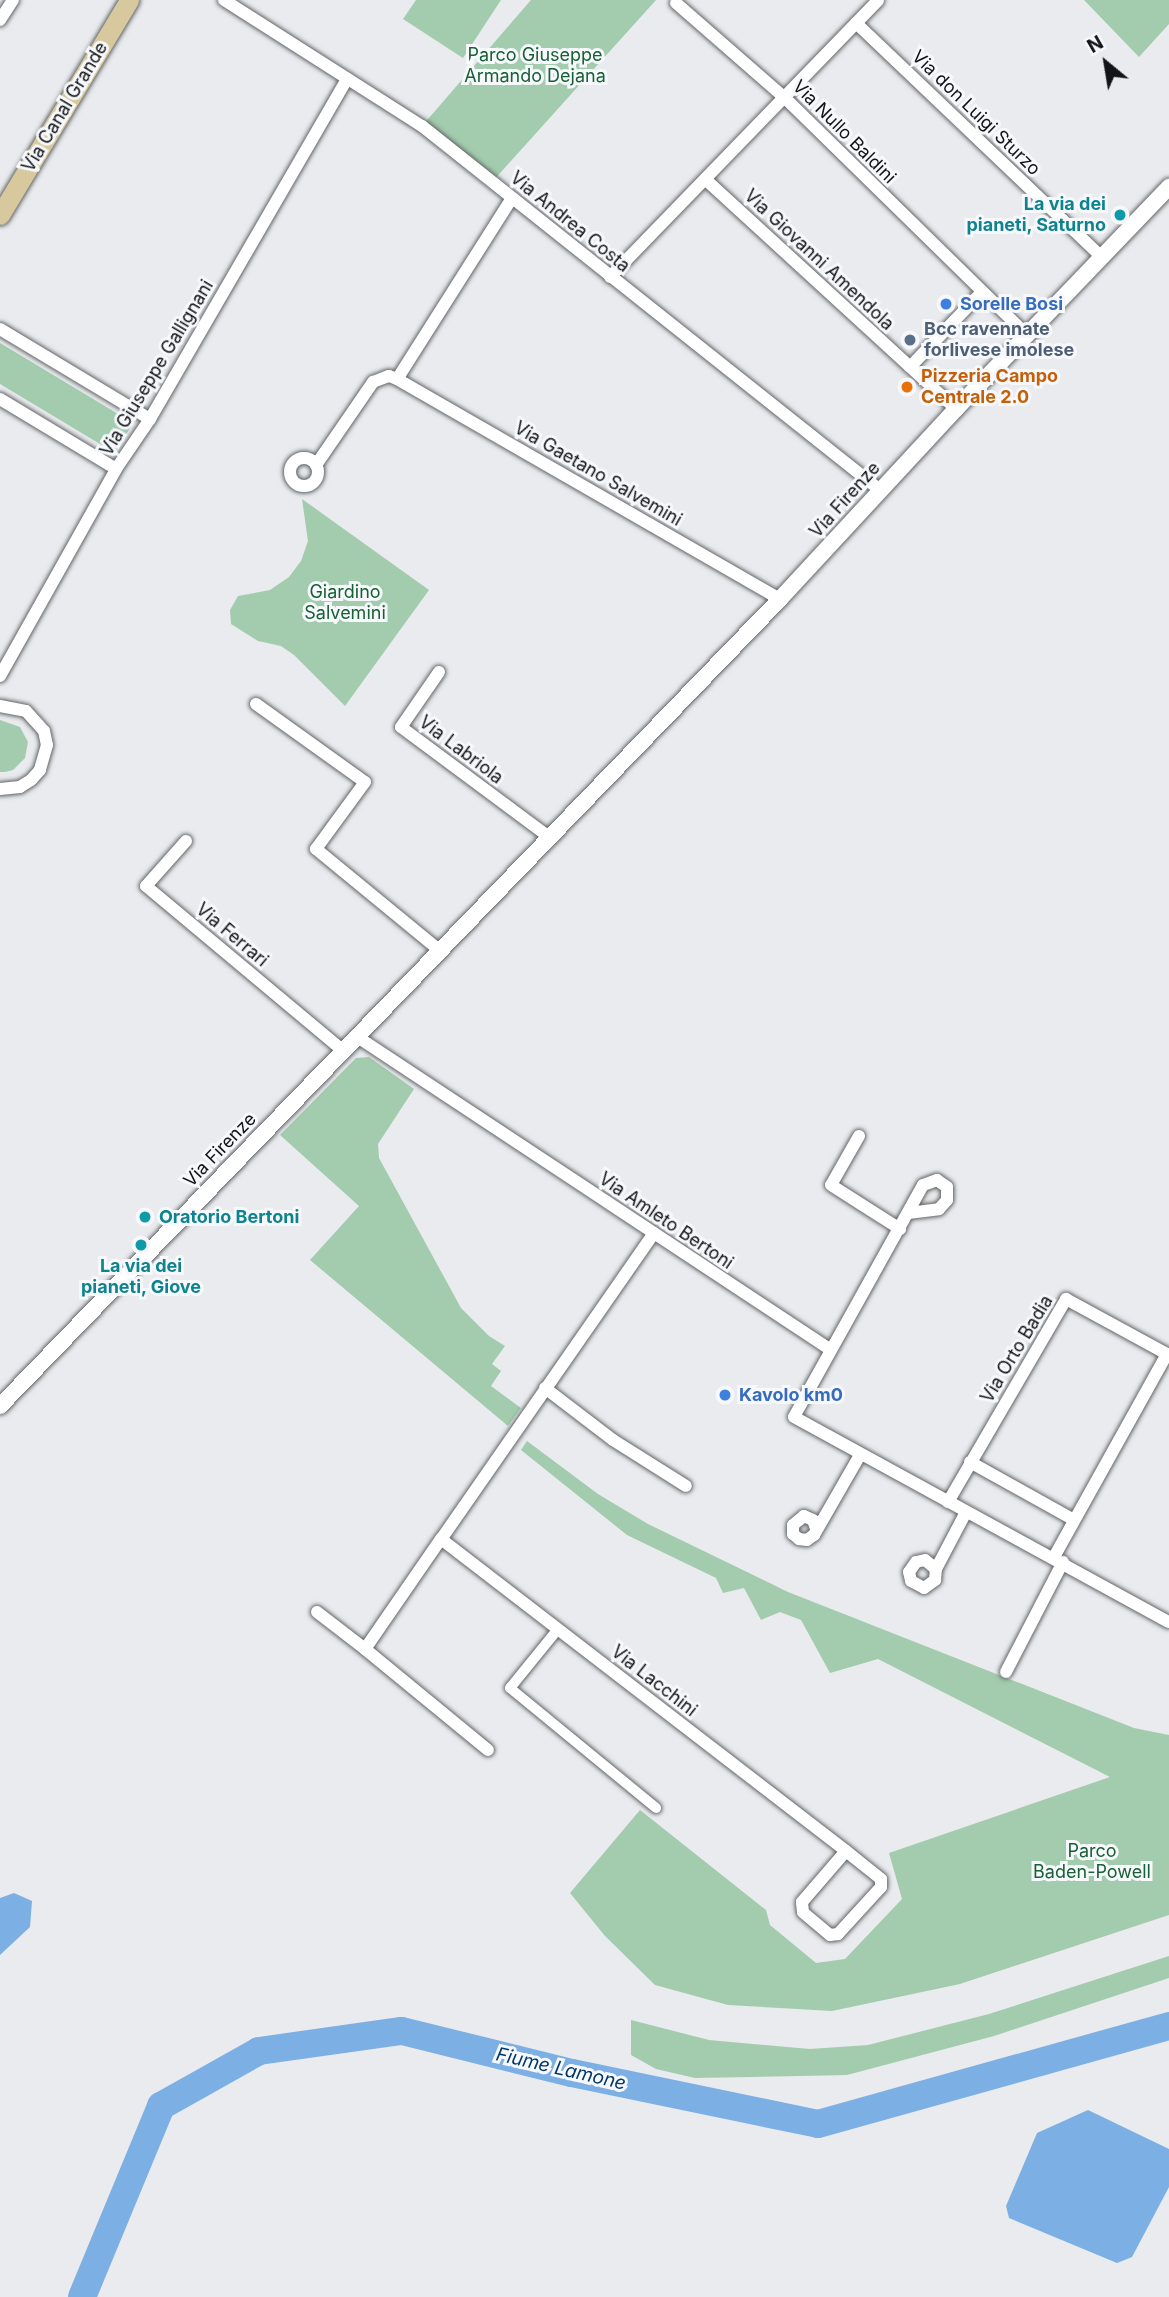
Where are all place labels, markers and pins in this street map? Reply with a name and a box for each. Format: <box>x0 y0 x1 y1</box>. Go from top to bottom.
place label: La via dei pianeti, Saturno <box>966 194 1106 236</box>
marker: La via dei pianeti, Saturno <box>1112 207 1128 223</box>
place label: Sorelle Bosi <box>960 293 1063 315</box>
marker: Sorelle Bosi <box>938 296 954 312</box>
place label: Bcc ravennate forlivese imolese <box>924 319 1074 362</box>
marker: Bcc ravennate forlivese imolese <box>902 332 918 348</box>
place label: Pizzeria Campo Centrale 2.0 <box>921 366 1058 408</box>
marker: Pizzeria Campo Centrale 2.0 <box>899 379 915 395</box>
place label: Oratorio Bertoni <box>159 1206 299 1228</box>
marker: Oratorio Bertoni <box>137 1209 153 1225</box>
marker: La via dei pianeti, Giove <box>133 1237 149 1253</box>
place label: La via dei pianeti, Giove <box>81 1256 201 1298</box>
place label: Kavolo km0 <box>739 1384 843 1406</box>
marker: Kavolo km0 <box>717 1387 733 1403</box>

